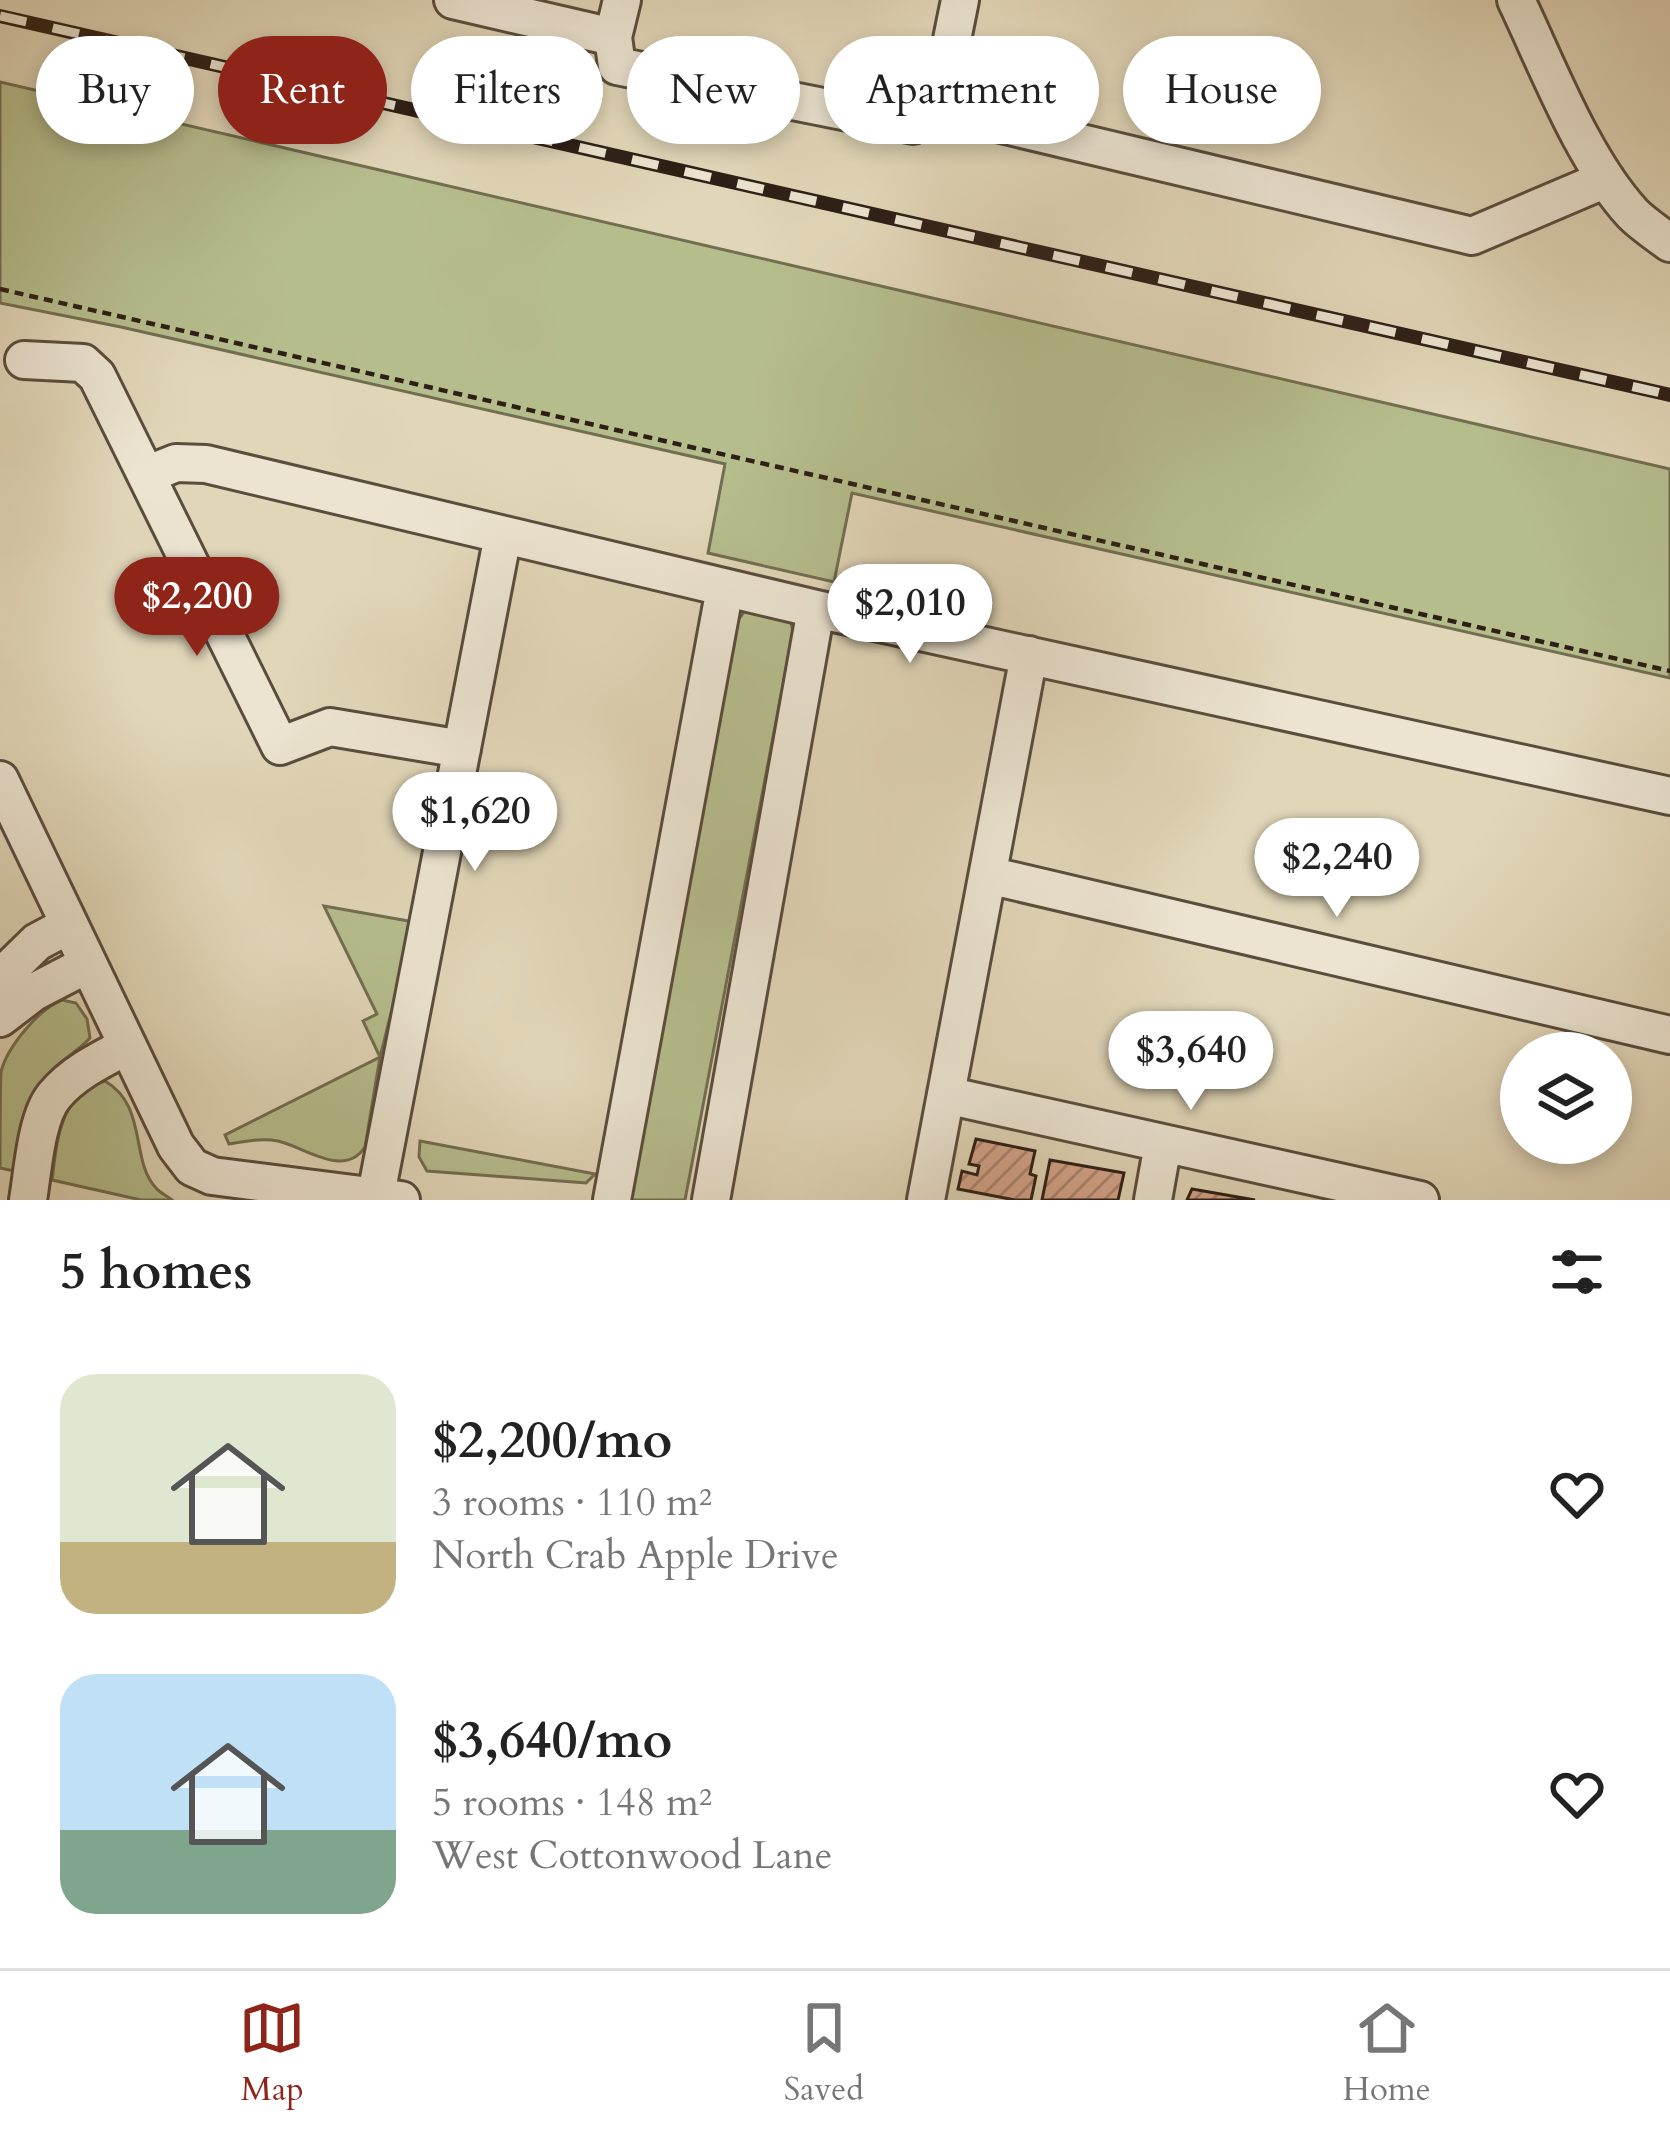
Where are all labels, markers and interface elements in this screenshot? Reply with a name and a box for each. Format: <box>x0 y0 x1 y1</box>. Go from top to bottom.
chip: Buy <box>36 36 194 144</box>
chip: Rent <box>218 36 387 144</box>
chip: Filters <box>411 36 603 144</box>
chip: New <box>627 36 800 144</box>
chip: Apartment <box>824 36 1099 144</box>
chip: House <box>1123 36 1321 144</box>
pin: $2,200 <box>99 557 295 659</box>
pin: $2,010 <box>812 564 1008 666</box>
text: $2,200 <box>141 569 253 622</box>
text: $2,010 <box>854 576 966 629</box>
pin: $1,620 <box>377 772 573 874</box>
text: $1,620 <box>419 784 531 837</box>
pin: $2,240 <box>1239 818 1435 920</box>
text: $2,240 <box>1281 830 1393 883</box>
pin: $3,640 <box>1093 1011 1289 1113</box>
text: $3,640 <box>1135 1023 1247 1076</box>
map controls <box>1500 1032 1632 1164</box>
button: layers <box>1500 1032 1632 1164</box>
text: 5 homes <box>60 1237 252 1307</box>
icon: filters <box>1544 1239 1610 1305</box>
text: $2,200/mo <box>432 1406 672 1476</box>
icon: home <box>156 1422 300 1566</box>
icon: heart <box>1544 1461 1610 1527</box>
text: 3 rooms · 110 m² <box>432 1476 712 1529</box>
text: North Crab Apple Drive <box>432 1529 839 1582</box>
text: $3,640/mo <box>432 1706 672 1776</box>
icon: home <box>156 1722 300 1866</box>
icon: heart <box>1544 1761 1610 1827</box>
text: 5 rooms · 148 m² <box>432 1776 712 1829</box>
text: West Cottonwood Lane <box>432 1829 832 1882</box>
tab: Map <box>239 1995 305 2112</box>
tab: Saved <box>784 1995 864 2112</box>
tab: Home <box>1342 1995 1431 2112</box>

